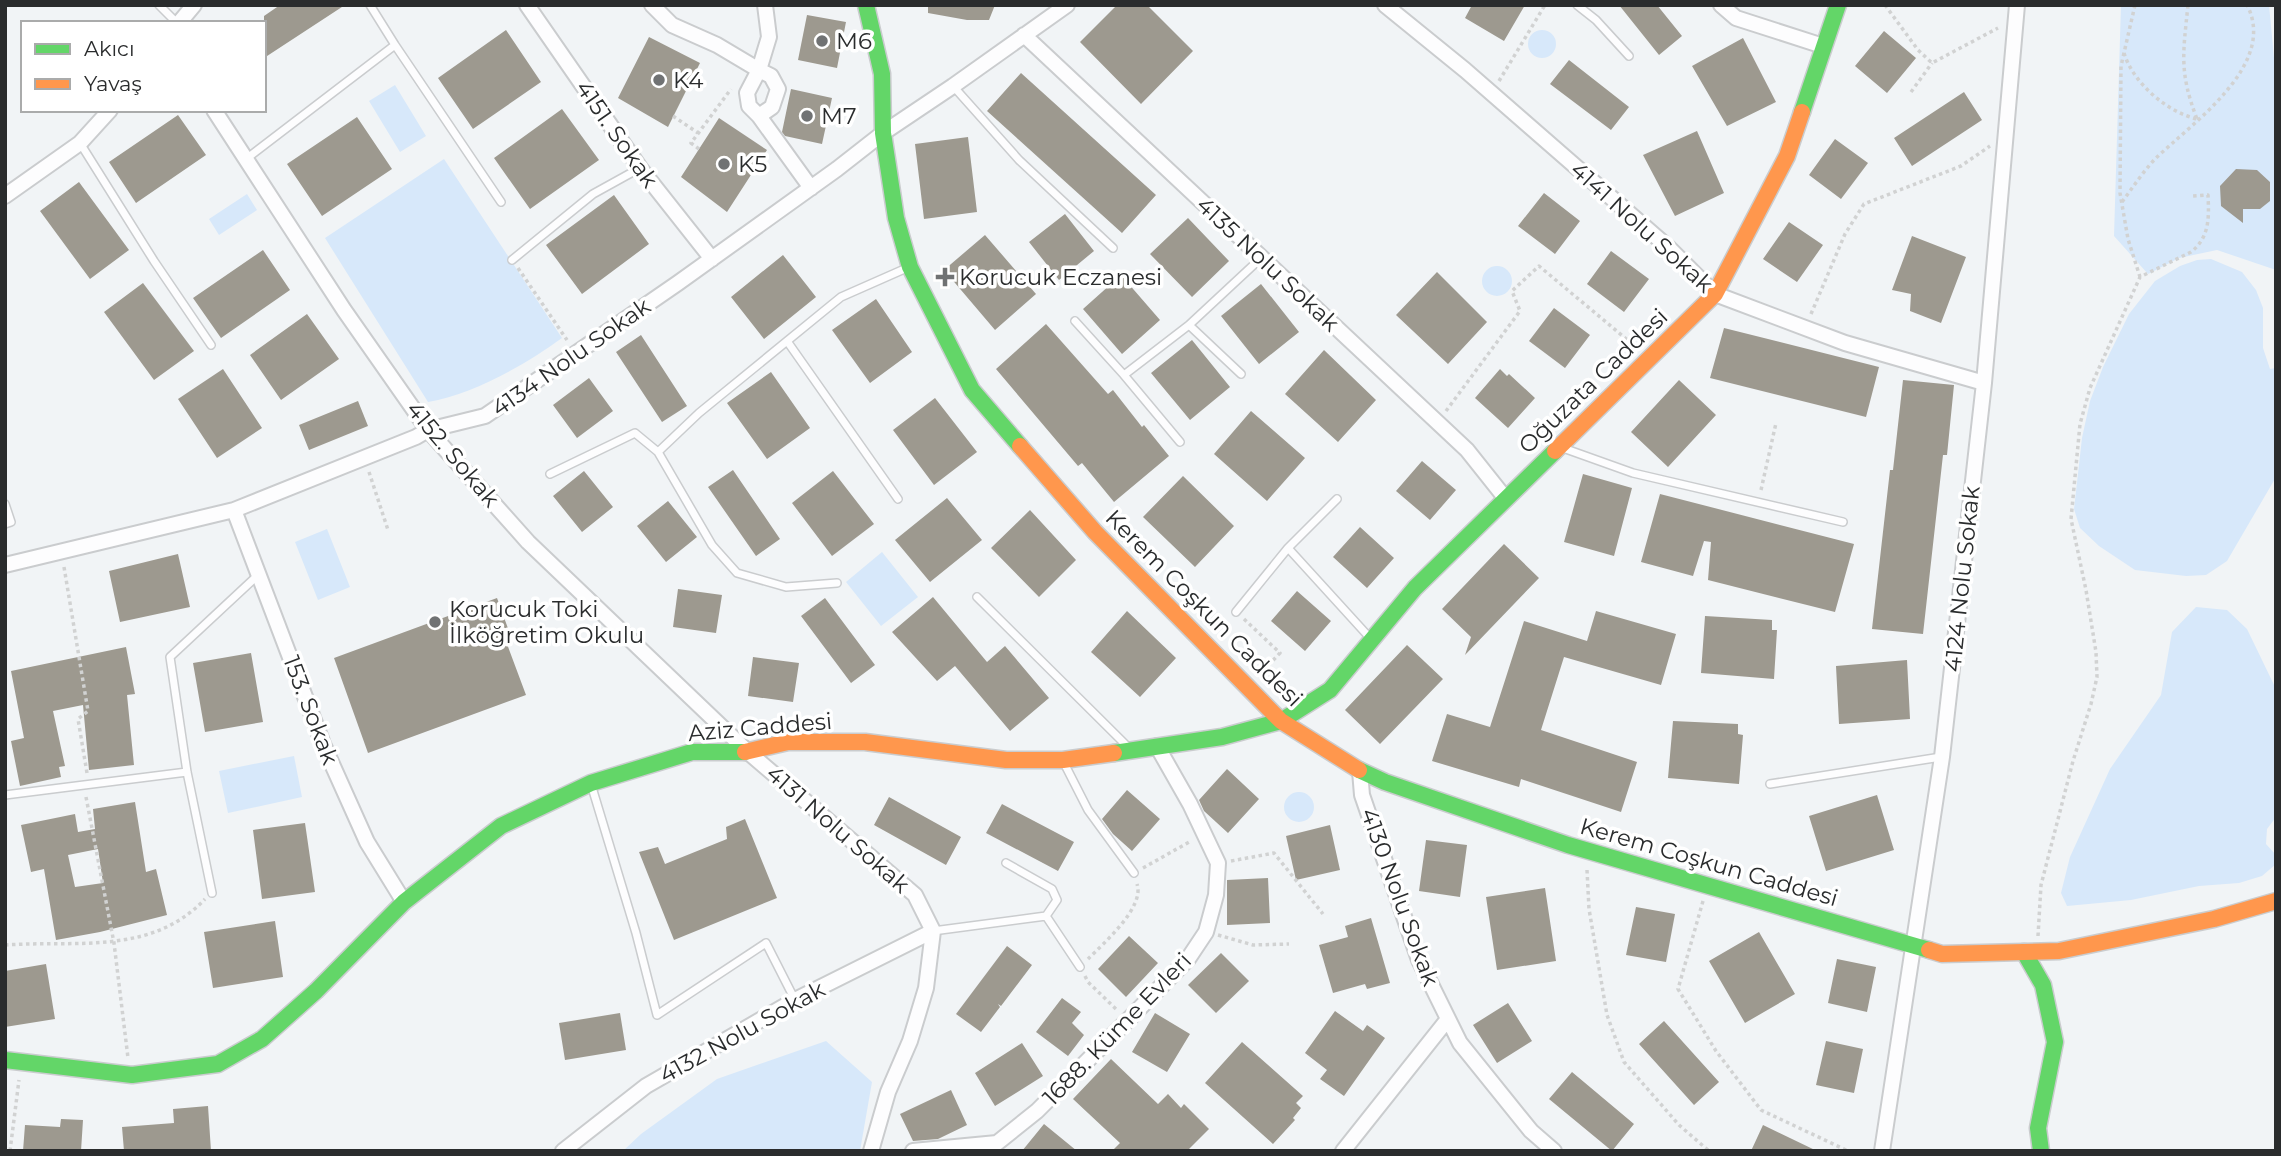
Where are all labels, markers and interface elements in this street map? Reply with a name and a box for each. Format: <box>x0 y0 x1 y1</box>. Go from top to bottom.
legend <box>21 21 266 112</box>
place label: M6 <box>836 27 872 55</box>
marker: M6 <box>814 33 830 49</box>
text: Akıcı <box>84 36 135 61</box>
place label: K4 <box>673 66 703 94</box>
text: Yavaş <box>84 71 142 96</box>
marker: K4 <box>651 72 667 88</box>
street label: 4151. Sokak <box>570 75 664 193</box>
place label: M7 <box>821 102 857 130</box>
marker: M7 <box>799 108 815 124</box>
place label: K5 <box>738 150 767 178</box>
marker: K5 <box>716 156 732 172</box>
street label: 4141 Nolu Sokak <box>1565 156 1719 298</box>
street label: 4135 Nolu Sokak <box>1191 191 1345 337</box>
place label: Korucuk Eczanesi <box>959 263 1162 291</box>
marker: Korucuk Eczanesi <box>937 269 953 285</box>
street label: 4134 Nolu Sokak <box>486 292 656 422</box>
street label: Oğuzata Caddesi <box>1513 303 1673 459</box>
street label: 4152. Sokak <box>401 395 505 513</box>
street label: 4124 Nolu Sokak <box>1938 484 1986 673</box>
street label: Kerem Coşkun Caddesi <box>1100 504 1308 712</box>
place label: Korucuk Toki İlköğretim Okulu <box>449 595 644 649</box>
marker: Korucuk Toki İlköğretim Okulu <box>427 614 443 630</box>
street label: 153. Sokak <box>277 652 345 769</box>
street label: Aziz Caddesi <box>687 707 833 747</box>
street label: 4131 Nolu Sokak <box>761 759 915 899</box>
street label: 4130 Nolu Sokak <box>1355 804 1445 990</box>
street label: Kerem Coşkun Caddesi <box>1577 812 1841 912</box>
street label: 1688. Küme Evleri <box>1037 947 1197 1111</box>
street label: 4132 Nolu Sokak <box>654 975 830 1089</box>

